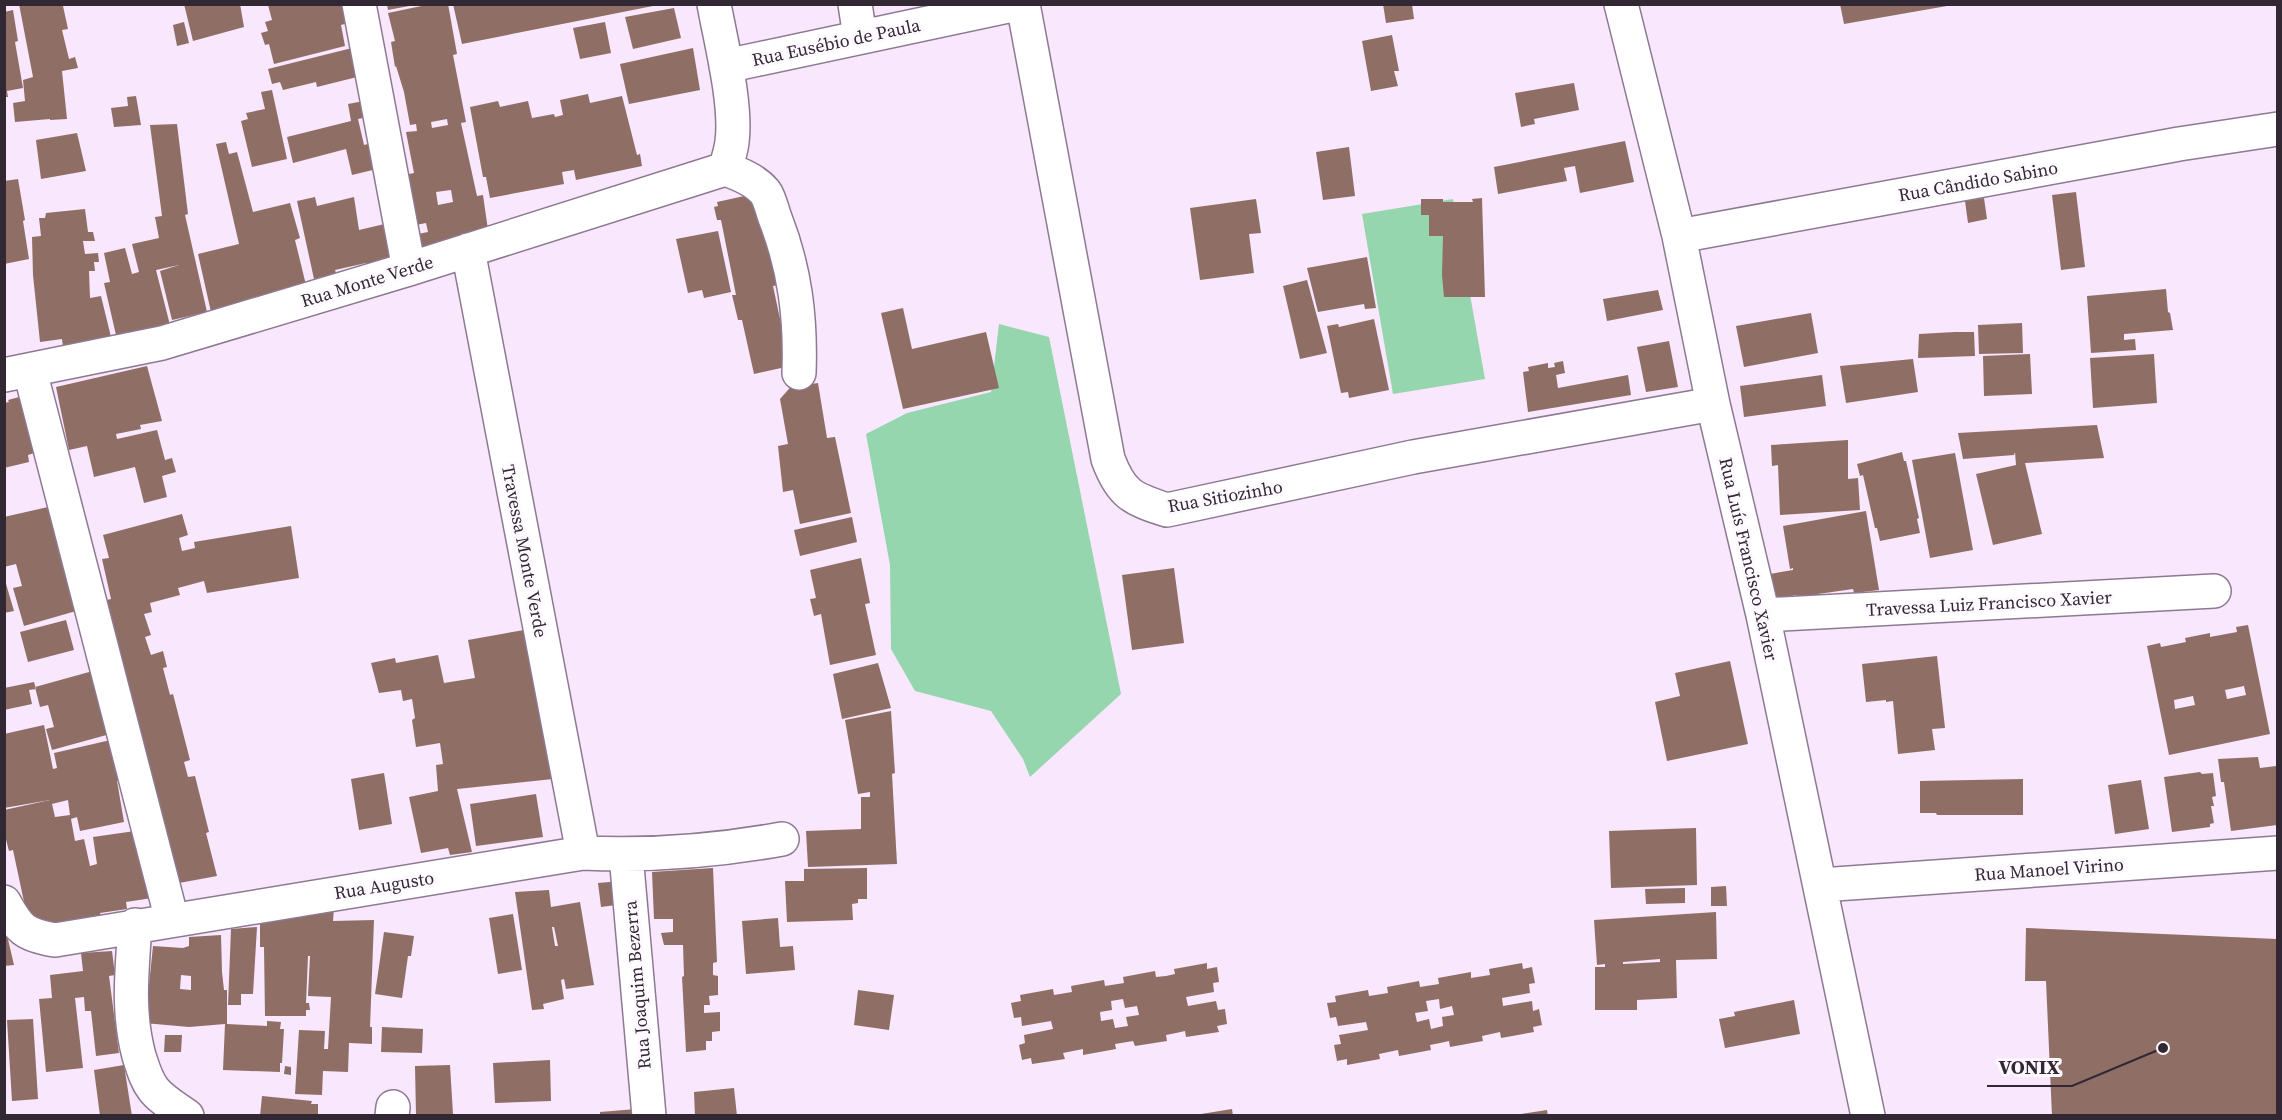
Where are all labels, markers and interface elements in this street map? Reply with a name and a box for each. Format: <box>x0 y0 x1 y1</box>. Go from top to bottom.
street label: Rua Eusébio de Paula <box>750 12 923 72</box>
street label: Rua Cândido Sabino <box>1896 155 2060 207</box>
street label: Rua Monte Verde <box>298 249 436 313</box>
street label: Rua Luís Francisco Xavier <box>1713 455 1785 663</box>
street label: Travessa Monte Verde <box>496 462 554 640</box>
street label: Rua Sitiozinho <box>1166 474 1285 518</box>
street label: Travessa Luiz Francisco Xavier <box>1866 584 2113 622</box>
street label: Rua Manoel Virino <box>1973 851 2125 887</box>
street label: Rua Augusto <box>332 865 436 905</box>
street label: Rua Joaquim Bezerra <box>617 899 657 1070</box>
callout: VONIX <box>1987 1048 2072 1086</box>
text: VONIX <box>1998 1053 2060 1081</box>

